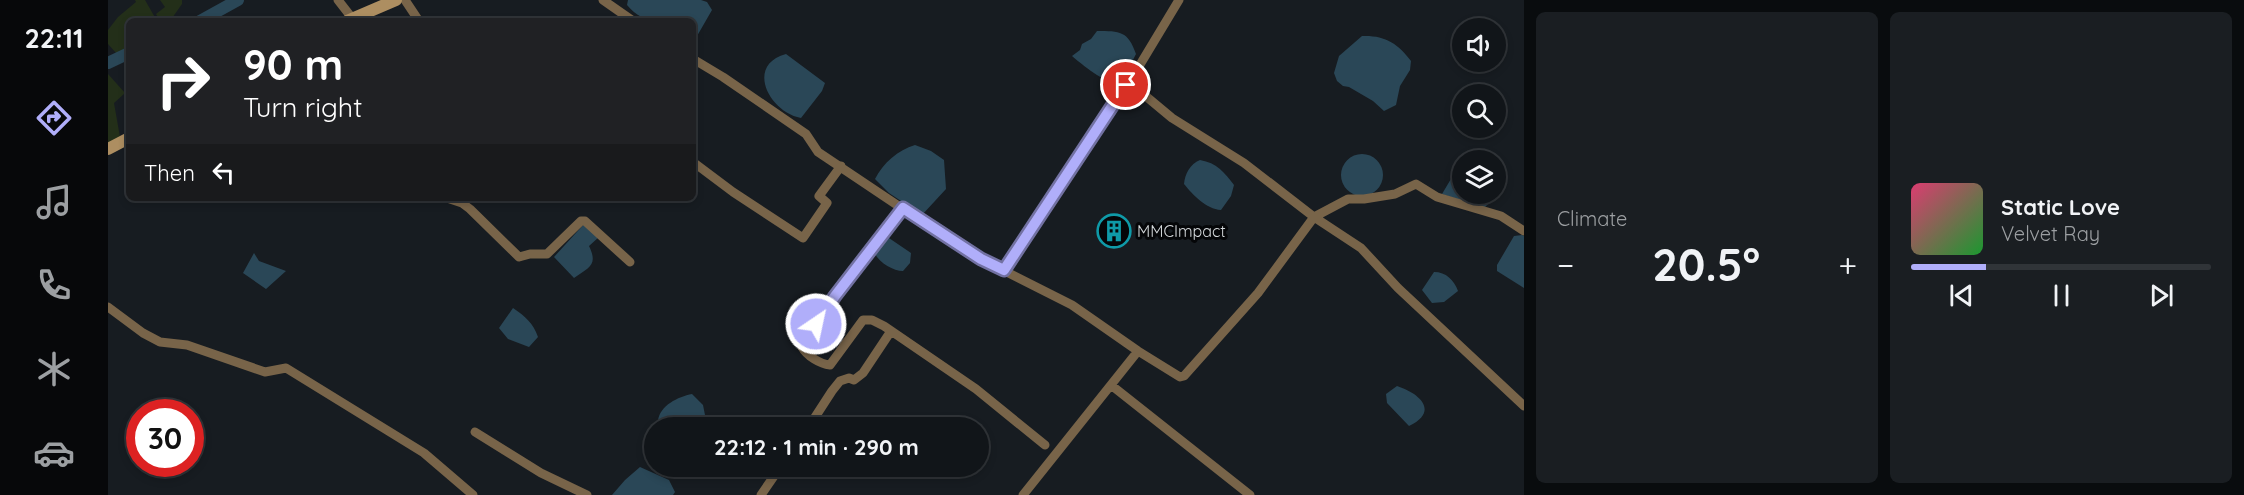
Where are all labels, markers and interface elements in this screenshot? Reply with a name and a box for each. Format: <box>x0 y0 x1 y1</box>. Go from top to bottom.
map controls <box>1452 18 1506 204</box>
button: sound <box>1452 18 1506 72</box>
text: 22:11 <box>24 21 84 55</box>
text: 90 m <box>243 38 343 91</box>
icon: right <box>144 42 222 120</box>
pin <box>1100 59 1151 110</box>
icon: arrive <box>1109 68 1142 101</box>
button: search <box>1452 84 1506 138</box>
text: Turn right <box>243 90 362 124</box>
icon: directions <box>33 97 75 139</box>
button: layers <box>1452 150 1506 204</box>
icon: left <box>207 156 240 189</box>
text: Then <box>144 159 195 187</box>
icon: music <box>33 181 75 223</box>
text: Static Love <box>2001 193 2120 221</box>
text: Climate <box>1557 206 1627 231</box>
building icon: MMCImpact <box>1096 213 1132 249</box>
place label: MMCImpact <box>1137 221 1226 241</box>
text: Velvet Ray <box>2001 221 2100 246</box>
text: 20.5° <box>1652 236 1760 292</box>
text: − <box>1557 244 1574 285</box>
text: + <box>1838 244 1857 285</box>
icon: phone <box>33 264 75 306</box>
icon: previous <box>1945 279 1978 312</box>
icon: pause <box>2045 279 2078 312</box>
icon: next <box>2145 279 2178 312</box>
position arrow <box>784 292 848 356</box>
icon: climate <box>33 348 75 390</box>
speed limit sign: 30 <box>126 399 204 477</box>
icon: car <box>33 432 75 474</box>
text: 22:12 · 1 min · 290 m <box>714 433 919 461</box>

